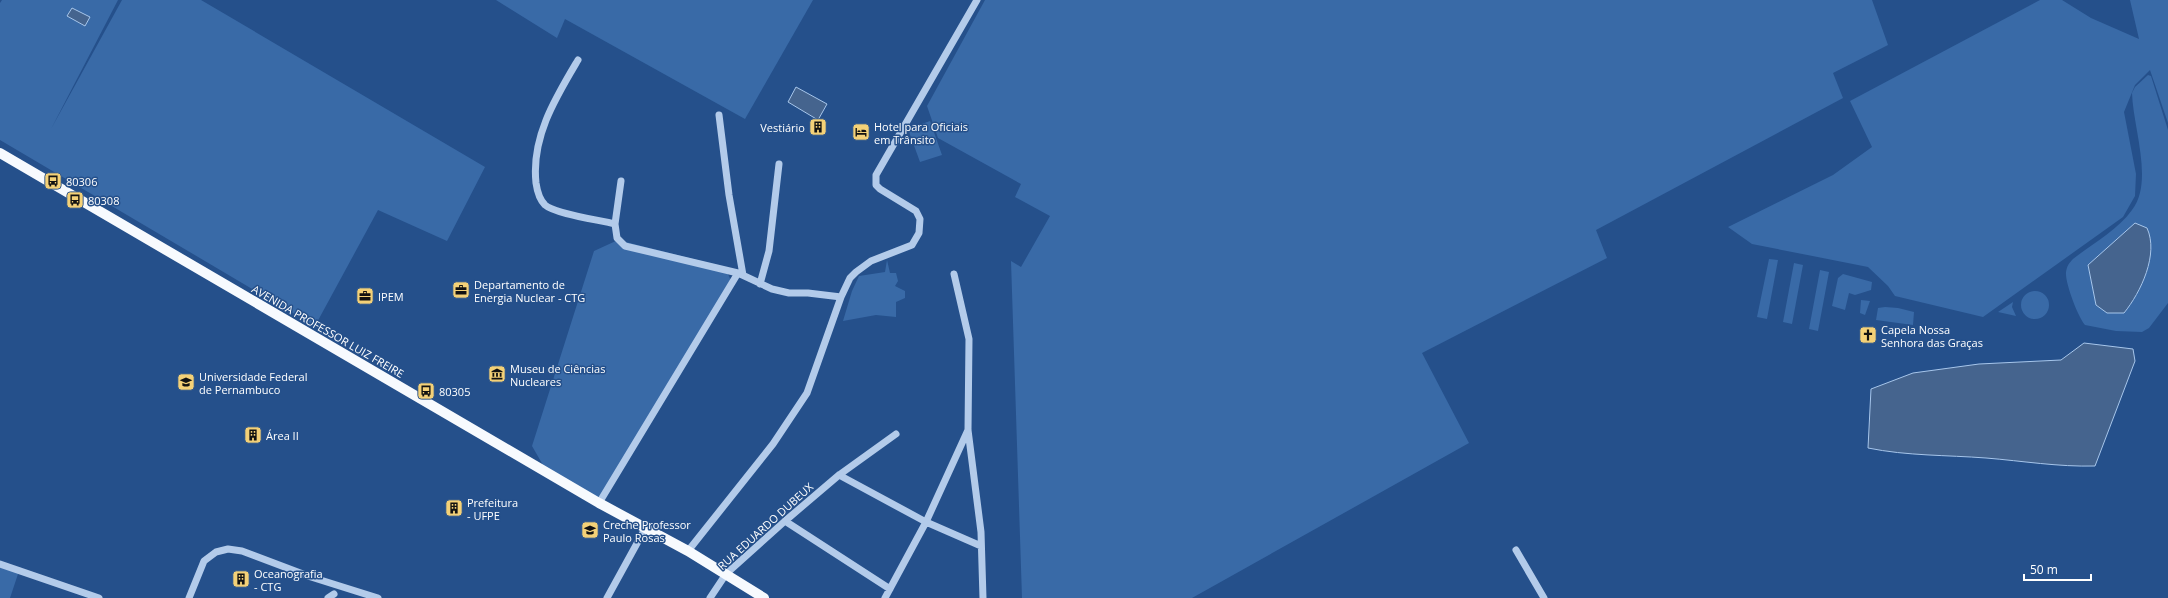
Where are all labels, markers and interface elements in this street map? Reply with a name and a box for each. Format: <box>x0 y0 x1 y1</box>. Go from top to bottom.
building icon: Vestiário <box>808 117 828 137</box>
place label: Hotel para Oficiais em Trânsito <box>874 119 968 147</box>
place label: Vestiário <box>760 120 805 135</box>
hotel icon: Hotel para Oficiais em Trânsito <box>851 122 871 142</box>
bus stop icon: 80306 <box>43 171 63 191</box>
place label: 80306 <box>66 174 97 189</box>
bus stop icon: 80308 <box>65 190 85 210</box>
place label: 80308 <box>88 193 119 208</box>
place label: Departamento de Energia Nuclear - CTG <box>474 277 585 305</box>
office icon: Departamento de Energia Nuclear - CTG <box>451 280 471 300</box>
street label: AVENIDA PROFESSOR LUIZ FREIRE <box>249 281 407 381</box>
office icon: IPEM <box>355 286 375 306</box>
place label: IPEM <box>378 289 404 304</box>
place label: Capela Nossa Senhora das Graças <box>1881 322 1983 350</box>
church icon: Capela Nossa Senhora das Graças <box>1858 325 1878 345</box>
place label: Museu de Ciências Nucleares <box>510 361 605 389</box>
museum icon: Museu de Ciências Nucleares <box>487 364 507 384</box>
place label: Universidade Federal de Pernambuco <box>199 369 307 397</box>
school or university icon: Universidade Federal de Pernambuco <box>176 372 196 392</box>
bus stop icon: 80305 <box>416 381 436 401</box>
place label: 80305 <box>439 384 470 399</box>
building icon: Área II <box>243 425 263 445</box>
place label: Área II <box>266 428 299 443</box>
street label: RUA EDUARDO DUBEUX <box>714 479 816 573</box>
place label: Prefeitura - UFPE <box>467 495 518 523</box>
building icon: Prefeitura - UFPE <box>444 498 464 518</box>
place label: Creche Professor Paulo Rosas <box>603 517 691 545</box>
school or university icon: Creche Professor Paulo Rosas <box>580 520 600 540</box>
scale bar <box>2024 556 2091 582</box>
text: 50 m <box>2030 561 2058 578</box>
place label: Oceanografia - CTG <box>254 566 323 594</box>
building icon: Oceanografia - CTG <box>231 569 251 589</box>

